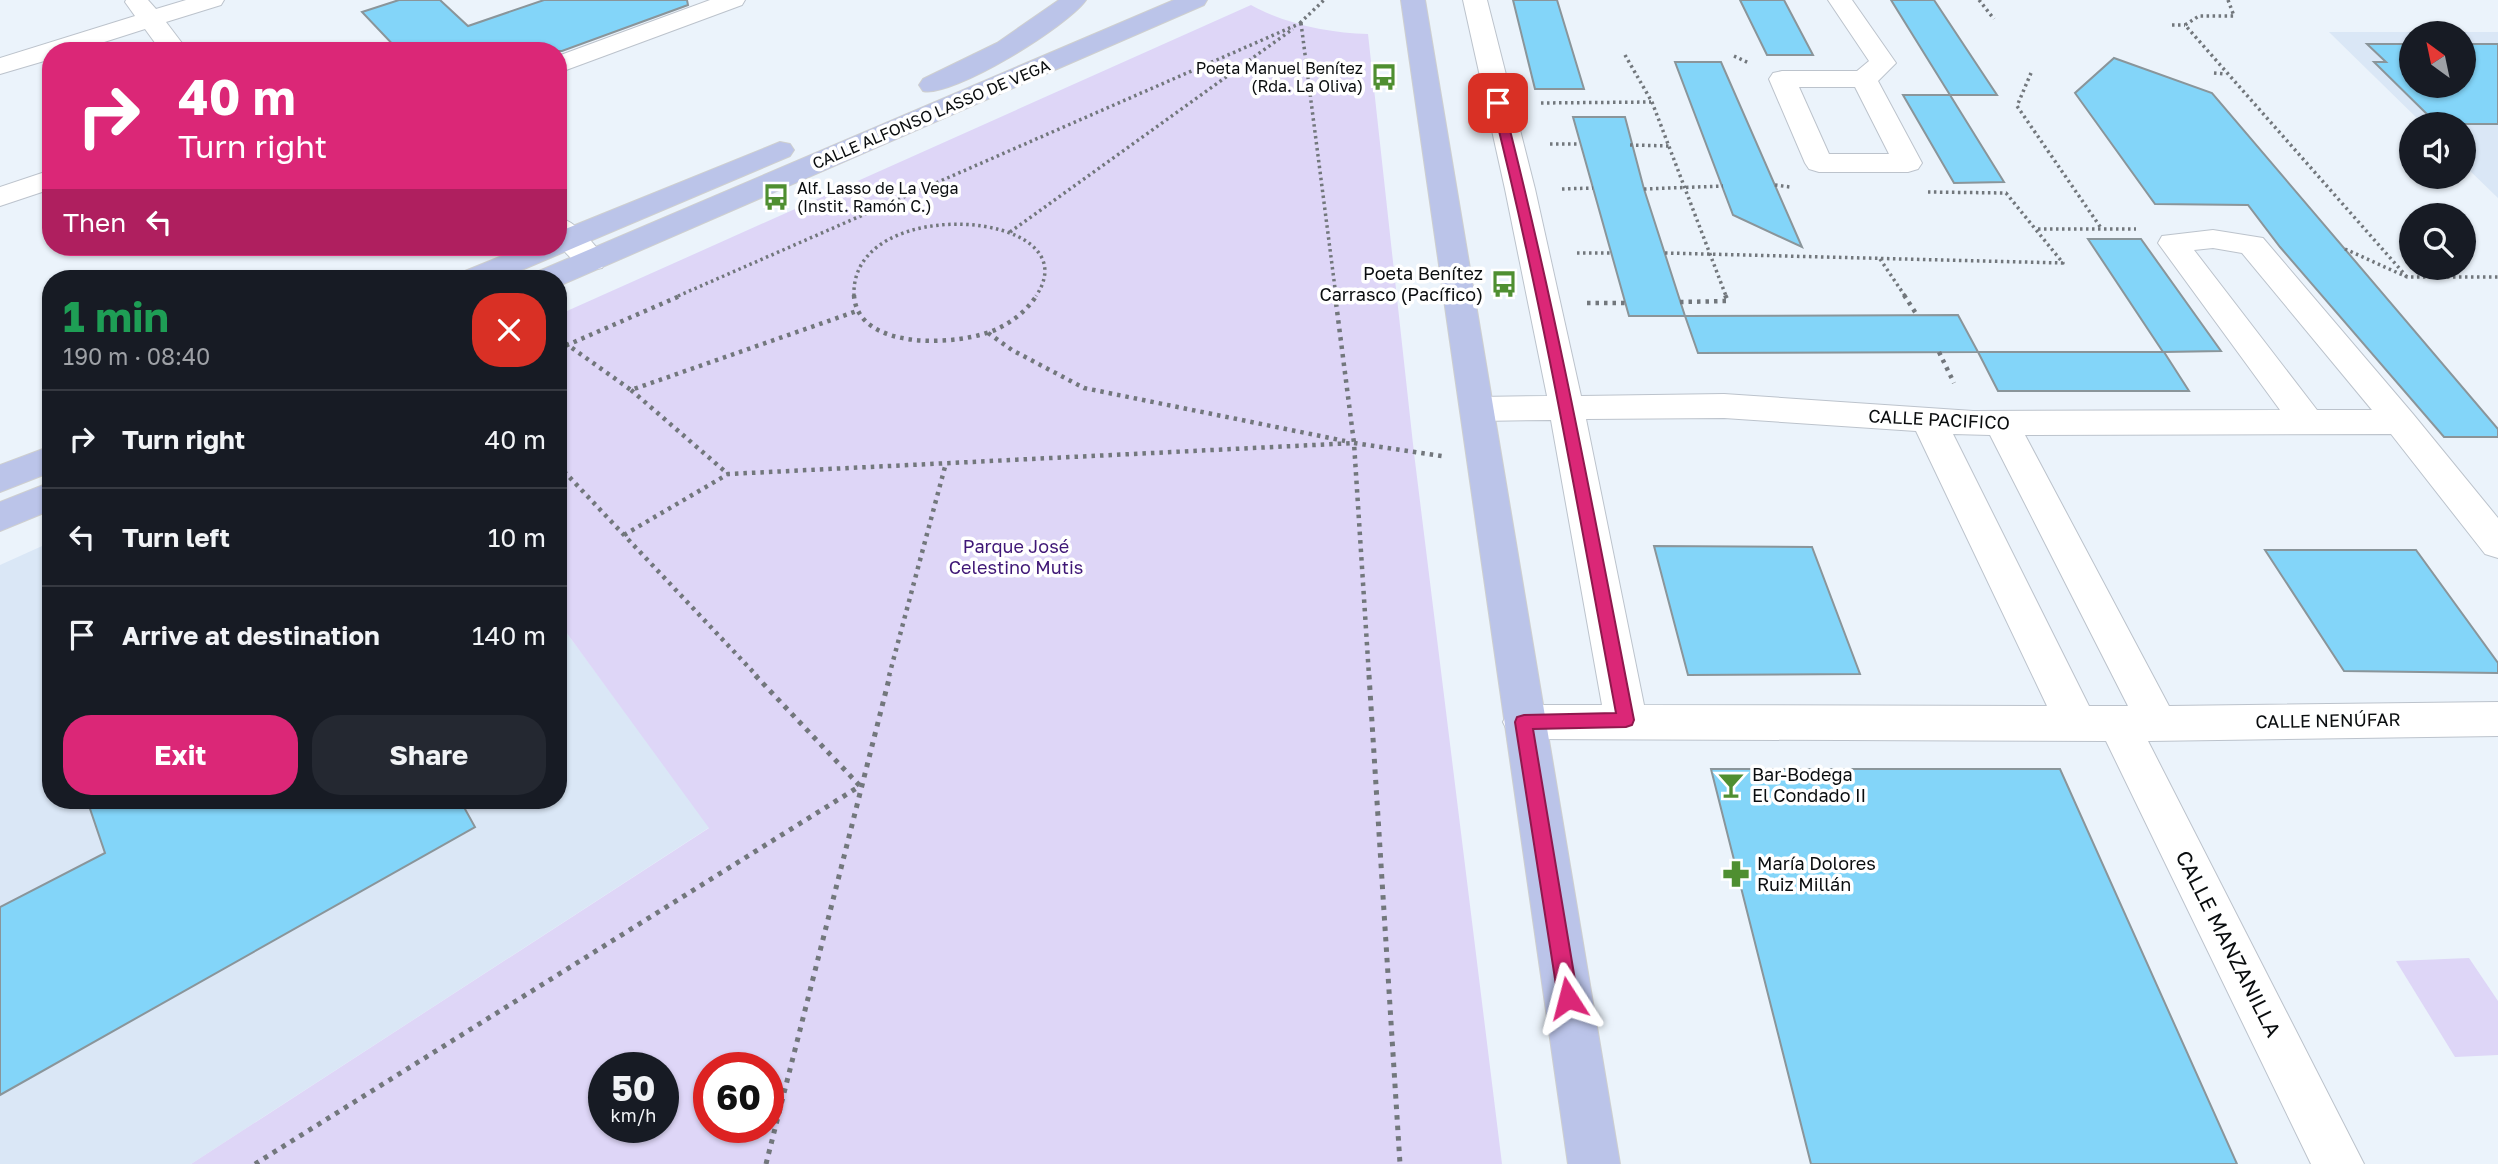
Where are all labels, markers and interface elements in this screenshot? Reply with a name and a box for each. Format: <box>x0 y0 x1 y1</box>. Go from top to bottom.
north arrow <box>2399 21 2476 98</box>
map controls <box>2399 21 2476 280</box>
street label: CALLE ALFONSO LASSO DE VEGA <box>809 55 1053 173</box>
place label: Poeta Manuel Benítez (Rda. La Oliva) <box>1196 58 1363 96</box>
bus stop icon: Poeta Manuel Benítez (Rda. La Oliva) <box>1369 62 1399 92</box>
text: 40 m <box>178 67 296 126</box>
icon: right <box>63 70 154 161</box>
pin <box>1468 73 1528 133</box>
icon: arrive <box>1479 84 1517 122</box>
button: sound <box>2399 112 2476 189</box>
text: Turn right <box>178 127 327 165</box>
place label: Alf. Lasso de La Vega (Instit. Ramón C.) <box>797 178 958 216</box>
bus stop icon: Alf. Lasso de La Vega (Instit. Ramón C.) <box>761 182 791 212</box>
icon: left <box>140 203 178 241</box>
button: search <box>2399 203 2476 280</box>
text: Then <box>63 207 126 238</box>
place label: Poeta Benítez Carrasco (Pacífico) <box>1319 262 1483 305</box>
bus stop icon: Poeta Benítez Carrasco (Pacífico) <box>1489 269 1519 299</box>
text: 1 min <box>63 291 169 341</box>
button: close <box>472 293 546 367</box>
text: 190 m · 08:40 <box>63 342 210 370</box>
street label: CALLE PACIFICO <box>1868 404 2010 434</box>
icon: right <box>63 420 101 458</box>
text: Turn right <box>122 424 245 455</box>
text: 40 m <box>485 424 546 455</box>
icon: left <box>63 518 101 556</box>
text: Turn left <box>122 522 230 553</box>
text: 10 m <box>488 522 546 553</box>
park label: Parque José Celestino Mutis <box>949 535 1083 578</box>
icon: arrive <box>63 616 101 654</box>
text: Arrive at destination <box>122 620 380 651</box>
text: 140 m <box>472 620 546 651</box>
street label: CALLE NENÚFAR <box>2255 708 2401 732</box>
button: Exit <box>63 715 298 795</box>
button: Share <box>312 715 546 795</box>
place label: Bar-Bodega El Condado II <box>1752 763 1866 806</box>
bar icon: Bar-Bodega El Condado II <box>1716 770 1746 800</box>
street label: CALLE MANZANILLA <box>2171 846 2287 1041</box>
place label: María Dolores Ruiz Millán <box>1757 852 1876 895</box>
pharmacy icon: María Dolores Ruiz Millán <box>1721 859 1751 889</box>
position arrow <box>1531 961 1605 1035</box>
speed limit sign: 60 <box>693 1052 784 1143</box>
text: 50 <box>611 1067 656 1109</box>
text: km/h <box>611 1104 656 1126</box>

